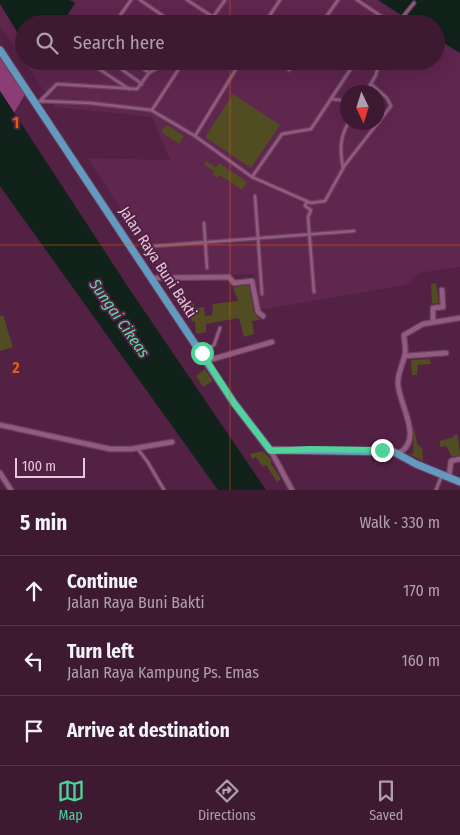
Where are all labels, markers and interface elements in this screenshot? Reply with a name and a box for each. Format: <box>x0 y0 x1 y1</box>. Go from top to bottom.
search box <box>15 15 445 70</box>
icon: search <box>33 29 61 57</box>
text: Search here <box>73 31 165 54</box>
north arrow <box>340 85 385 130</box>
text: 1 <box>13 113 19 132</box>
street label: Jalan Raya Buni Bakti <box>115 203 201 321</box>
water label: Sungai Cikeas <box>85 275 154 361</box>
route start <box>191 342 214 365</box>
text: 2 <box>11 358 20 377</box>
route end <box>371 439 394 462</box>
scale bar <box>15 455 85 478</box>
text: 100 m <box>22 458 56 475</box>
text: 5 min <box>20 510 67 536</box>
text: Walk · 330 m <box>359 513 440 532</box>
text: Continue <box>67 570 138 593</box>
icon: ahead <box>20 577 48 605</box>
text: 170 m <box>403 581 440 600</box>
text: Jalan Raya Buni Bakti <box>67 593 205 612</box>
text: Turn left <box>67 640 134 663</box>
icon: left <box>20 647 48 675</box>
text: 160 m <box>401 651 440 670</box>
text: Jalan Raya Kampung Ps. Emas <box>67 663 259 682</box>
icon: arrive <box>20 717 48 745</box>
text: Arrive at destination <box>67 719 230 742</box>
tab: Map <box>57 777 85 824</box>
tab: Directions <box>198 777 256 824</box>
tab: Saved <box>369 777 403 824</box>

